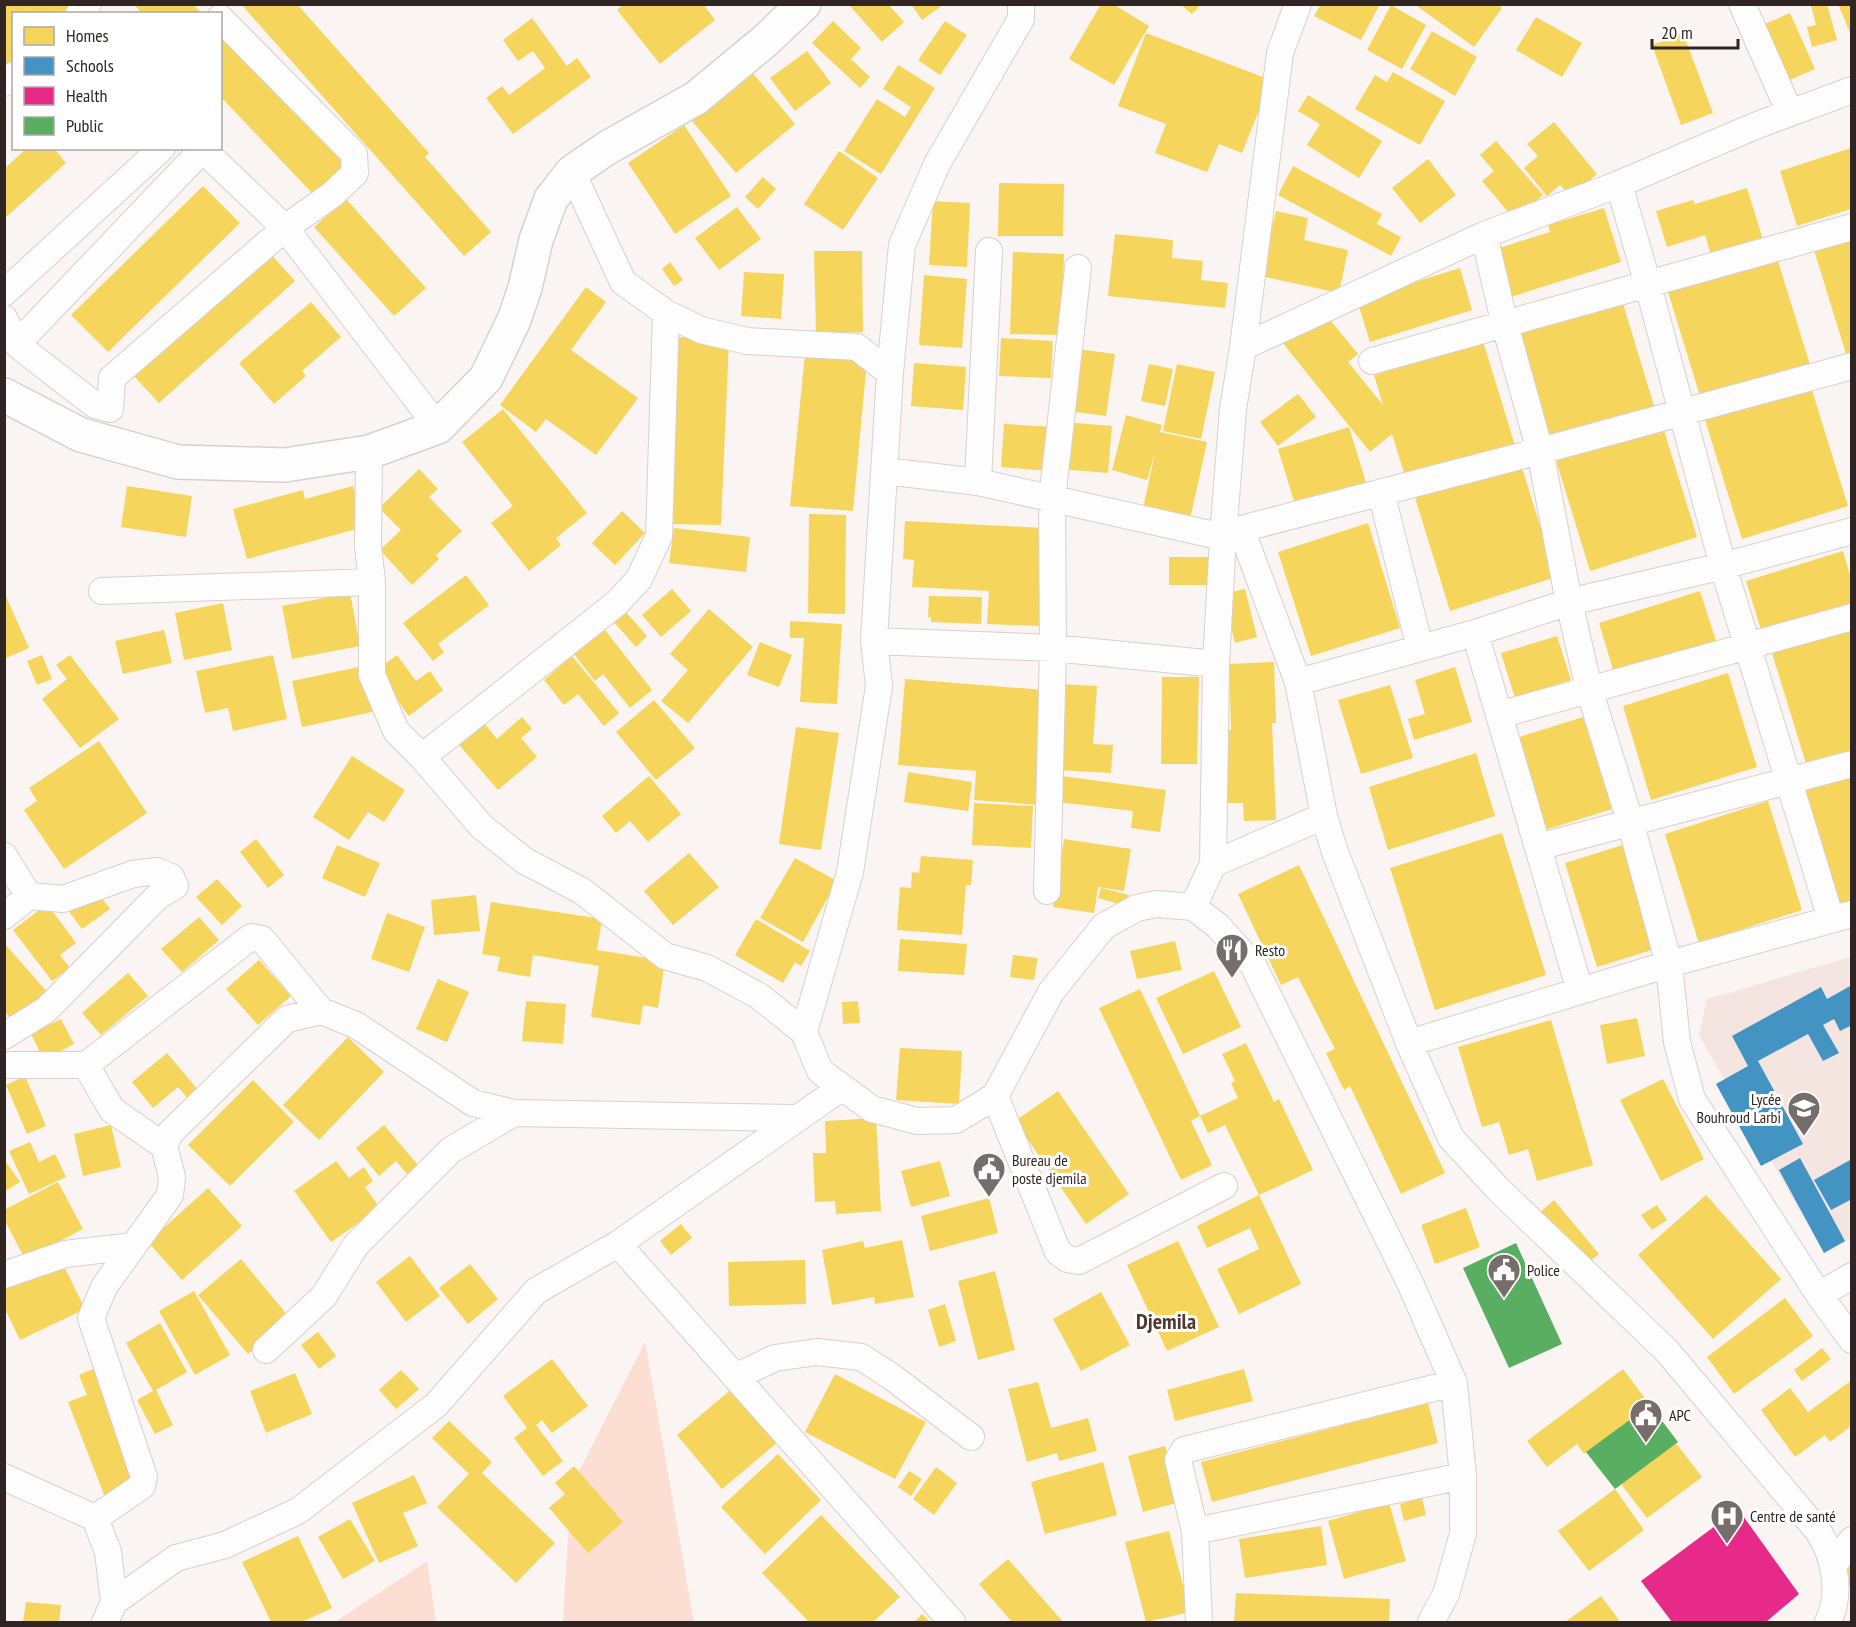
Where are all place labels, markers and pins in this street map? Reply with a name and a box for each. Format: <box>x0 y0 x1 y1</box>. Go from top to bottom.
restaurant icon: Resto <box>1214 932 1250 979</box>
place label: Resto <box>1255 940 1285 960</box>
place label: Lycée Bouhroud Larbi <box>1696 1089 1781 1127</box>
school or university icon: Lycée Bouhroud Larbi <box>1786 1090 1822 1137</box>
place label: Bureau de poste djemila <box>1012 1150 1087 1188</box>
public building icon: Bureau de poste djemila <box>971 1151 1007 1198</box>
public building icon: Police <box>1486 1252 1522 1299</box>
place label: Police <box>1527 1260 1560 1280</box>
public building icon: APC <box>1628 1397 1664 1444</box>
place label: APC <box>1669 1405 1691 1425</box>
hospital icon: Centre de santé <box>1709 1498 1745 1545</box>
place label: Centre de santé <box>1750 1506 1836 1526</box>

